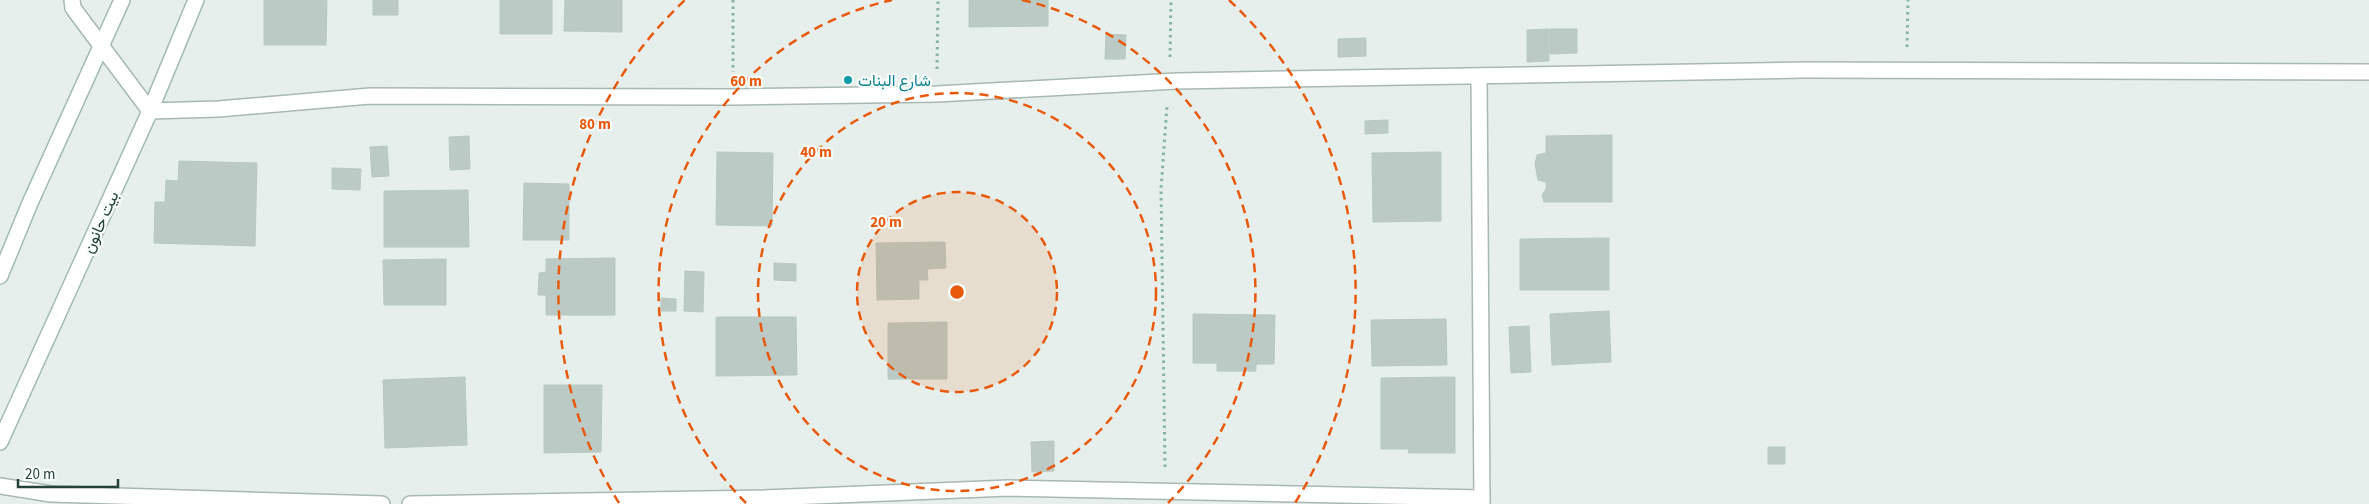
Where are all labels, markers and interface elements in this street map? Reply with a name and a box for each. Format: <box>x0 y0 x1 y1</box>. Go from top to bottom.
place label: شارع البنات <box>858 70 931 92</box>
text: 60 m <box>730 71 762 92</box>
marker: شارع البنات <box>842 74 854 86</box>
text: 80 m <box>579 114 611 135</box>
text: 40 m <box>800 142 832 163</box>
street label: بيت حانون <box>77 188 124 257</box>
text: 20 m <box>870 212 902 233</box>
centre of rings <box>948 283 966 301</box>
scale bar <box>18 456 118 488</box>
text: 20 m <box>25 464 55 485</box>

